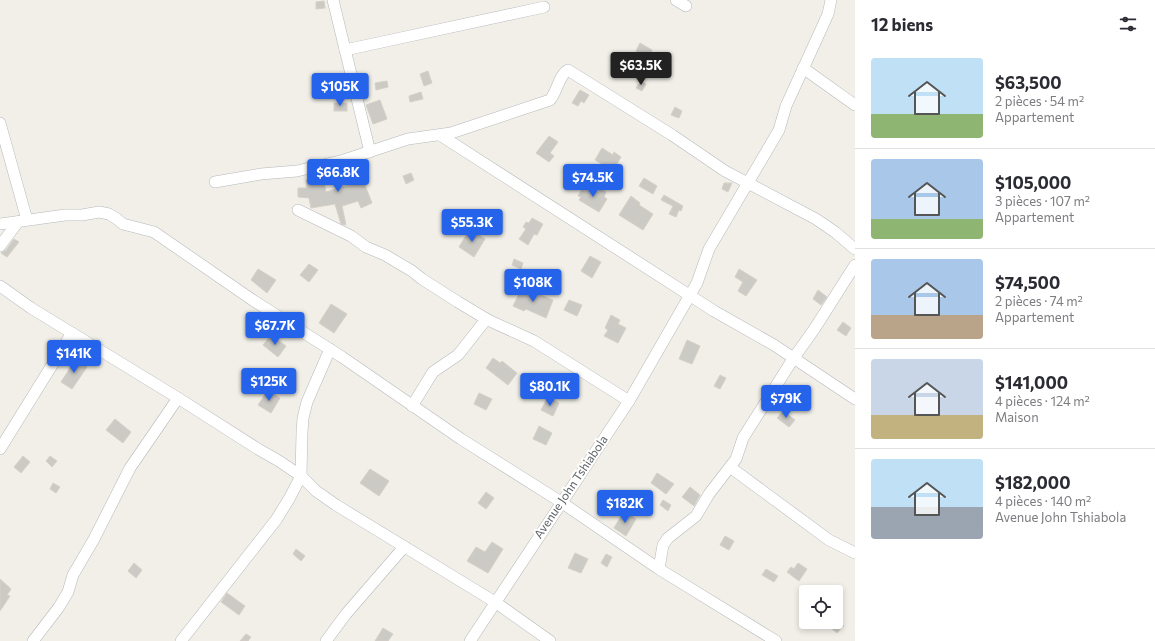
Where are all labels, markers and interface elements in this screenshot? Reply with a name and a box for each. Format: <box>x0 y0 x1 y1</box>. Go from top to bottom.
icon: filters <box>1117 13 1139 35</box>
text: 12 biens <box>871 14 933 35</box>
pin: $63.5K <box>608 52 674 86</box>
text: $63.5K <box>620 57 662 73</box>
text: $63,500 <box>995 72 1062 93</box>
pin: $105K <box>312 73 368 107</box>
icon: home <box>903 74 951 122</box>
text: $105K <box>321 78 359 94</box>
text: 2 pièces · 54 m² <box>995 93 1084 109</box>
text: Appartement <box>995 109 1074 125</box>
pin: $66.8K <box>305 159 371 193</box>
text: $66.8K <box>316 164 360 180</box>
pin: $74.5K <box>560 164 626 198</box>
text: $74.5K <box>572 169 614 185</box>
text: $105,000 <box>995 172 1071 193</box>
icon: home <box>903 175 951 223</box>
text: 3 pièces · 107 m² <box>995 193 1090 209</box>
pin: $55.3K <box>439 209 505 243</box>
text: Appartement <box>995 209 1074 225</box>
text: $55.3K <box>451 214 493 230</box>
pin: $108K <box>505 269 561 303</box>
text: $74,500 <box>995 272 1060 293</box>
text: $108K <box>513 274 553 290</box>
icon: home <box>903 275 951 323</box>
text: 2 pièces · 74 m² <box>995 293 1083 309</box>
text: Appartement <box>995 309 1074 325</box>
pin: $67.7K <box>242 312 308 346</box>
text: $67.7K <box>254 317 296 333</box>
pin: $141K <box>46 340 102 374</box>
text: $141K <box>56 345 92 361</box>
pin: $125K <box>241 368 297 402</box>
text: $141,000 <box>995 372 1068 393</box>
text: $125K <box>250 373 288 389</box>
pin: $80.1K <box>517 373 583 407</box>
icon: home <box>903 375 951 423</box>
text: $80.1K <box>529 378 571 394</box>
pin: $79K <box>762 385 810 419</box>
text: $79K <box>770 390 802 406</box>
text: 4 pièces · 124 m² <box>995 393 1090 409</box>
text: Maison <box>995 409 1039 425</box>
street label: Avenue John Tshiabola <box>531 432 611 541</box>
text: $182,000 <box>995 472 1070 493</box>
icon: home <box>903 475 951 523</box>
pin: $182K <box>597 490 653 524</box>
text: 4 pièces · 140 m² <box>995 493 1091 509</box>
text: $182K <box>606 495 644 511</box>
text: Avenue John Tshiabola <box>995 509 1126 525</box>
map controls <box>799 585 843 629</box>
button: locate <box>799 585 843 629</box>

